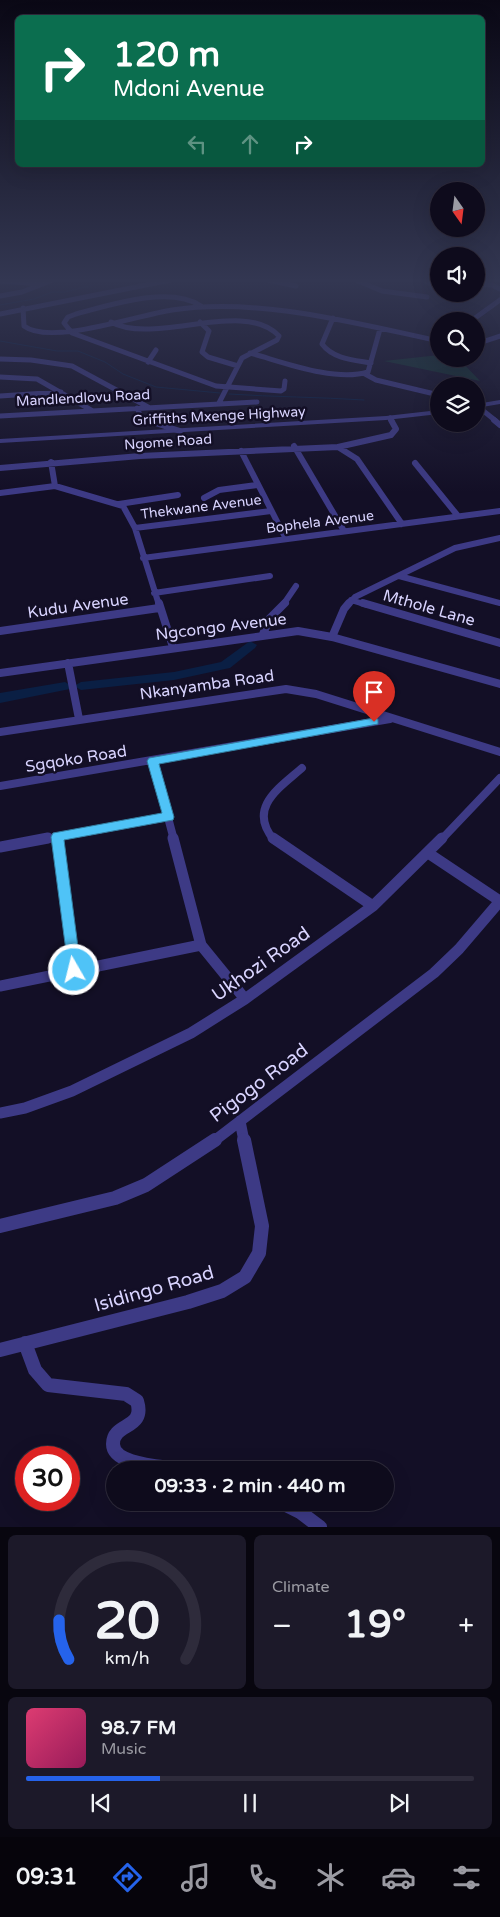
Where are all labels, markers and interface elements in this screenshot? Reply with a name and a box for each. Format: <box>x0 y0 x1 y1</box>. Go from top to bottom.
text: 120 m <box>113 34 220 76</box>
icon: right <box>30 35 95 100</box>
text: Mdoni Avenue <box>113 76 265 102</box>
icon: left <box>183 130 211 158</box>
icon: ahead <box>236 130 264 158</box>
icon: right <box>289 130 317 158</box>
north arrow <box>430 182 485 238</box>
map controls <box>430 182 485 432</box>
button: sound <box>430 247 485 302</box>
button: search <box>430 312 485 367</box>
button: layers <box>430 377 485 432</box>
street label: Mandlendlovu Road <box>16 386 150 410</box>
street label: Griffiths Mxenge Highway <box>132 403 306 429</box>
street label: Ngome Road <box>124 430 212 454</box>
street label: Thekwane Avenue <box>140 491 262 523</box>
street label: Bophela Avenue <box>265 507 375 537</box>
street label: Mthole Lane <box>381 585 477 631</box>
street label: Kudu Avenue <box>26 589 130 623</box>
street label: Ngcongo Avenue <box>154 609 288 645</box>
street label: Nkanyamba Road <box>139 666 275 704</box>
pin <box>353 671 395 722</box>
icon: arrive <box>360 678 388 706</box>
street label: Sgqoko Road <box>24 741 128 777</box>
street label: Ukhozi Road <box>208 922 314 1006</box>
position arrow <box>47 943 99 995</box>
street label: Pigogo Road <box>206 1039 312 1127</box>
street label: Isidingo Road <box>92 1261 216 1317</box>
speed limit sign: 30 <box>15 1446 80 1511</box>
text: 09:33 · 2 min · 440 m <box>154 1475 346 1497</box>
text: Climate <box>272 1577 330 1597</box>
text: 20 <box>94 1590 160 1653</box>
text: 19° <box>344 1602 406 1648</box>
text: − <box>272 1609 292 1643</box>
text: + <box>458 1609 474 1643</box>
text: km/h <box>105 1648 149 1669</box>
text: 98.7 FM <box>101 1717 176 1739</box>
text: Music <box>101 1739 146 1759</box>
icon: previous <box>87 1789 115 1817</box>
icon: pause <box>236 1789 264 1817</box>
icon: next <box>385 1789 413 1817</box>
icon: directions <box>110 1860 145 1895</box>
icon: music <box>178 1860 213 1895</box>
icon: phone <box>245 1860 280 1895</box>
icon: climate <box>313 1860 348 1895</box>
icon: car <box>381 1860 416 1895</box>
icon: filters <box>449 1860 484 1895</box>
text: 09:31 <box>16 1864 77 1890</box>

